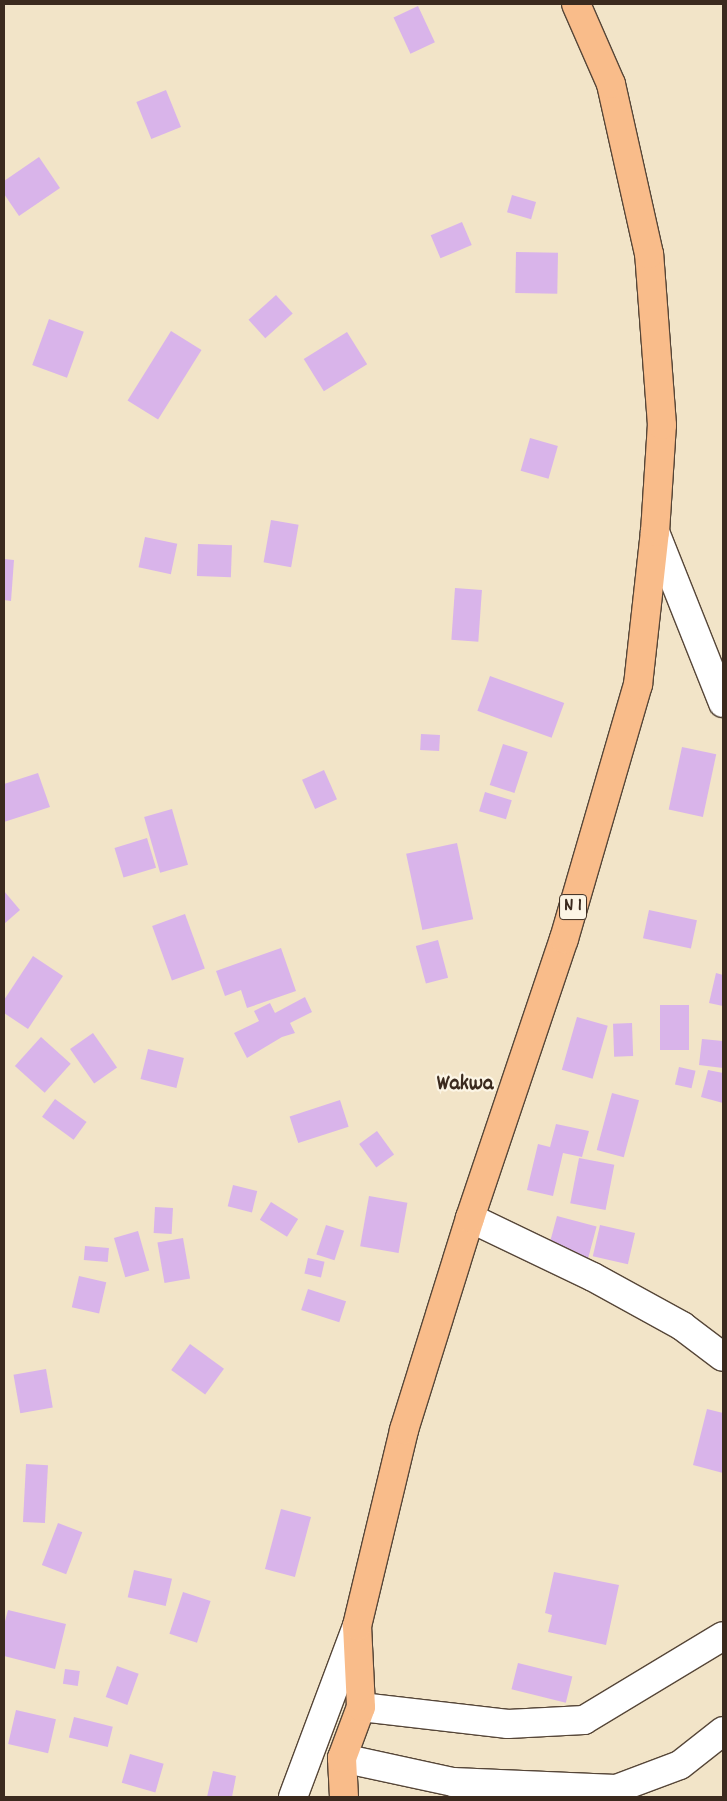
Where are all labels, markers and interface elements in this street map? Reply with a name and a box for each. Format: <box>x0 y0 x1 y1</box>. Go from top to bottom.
road number: N 1 <box>558 890 588 924</box>
district label: Wakwa <box>437 1072 493 1098</box>

